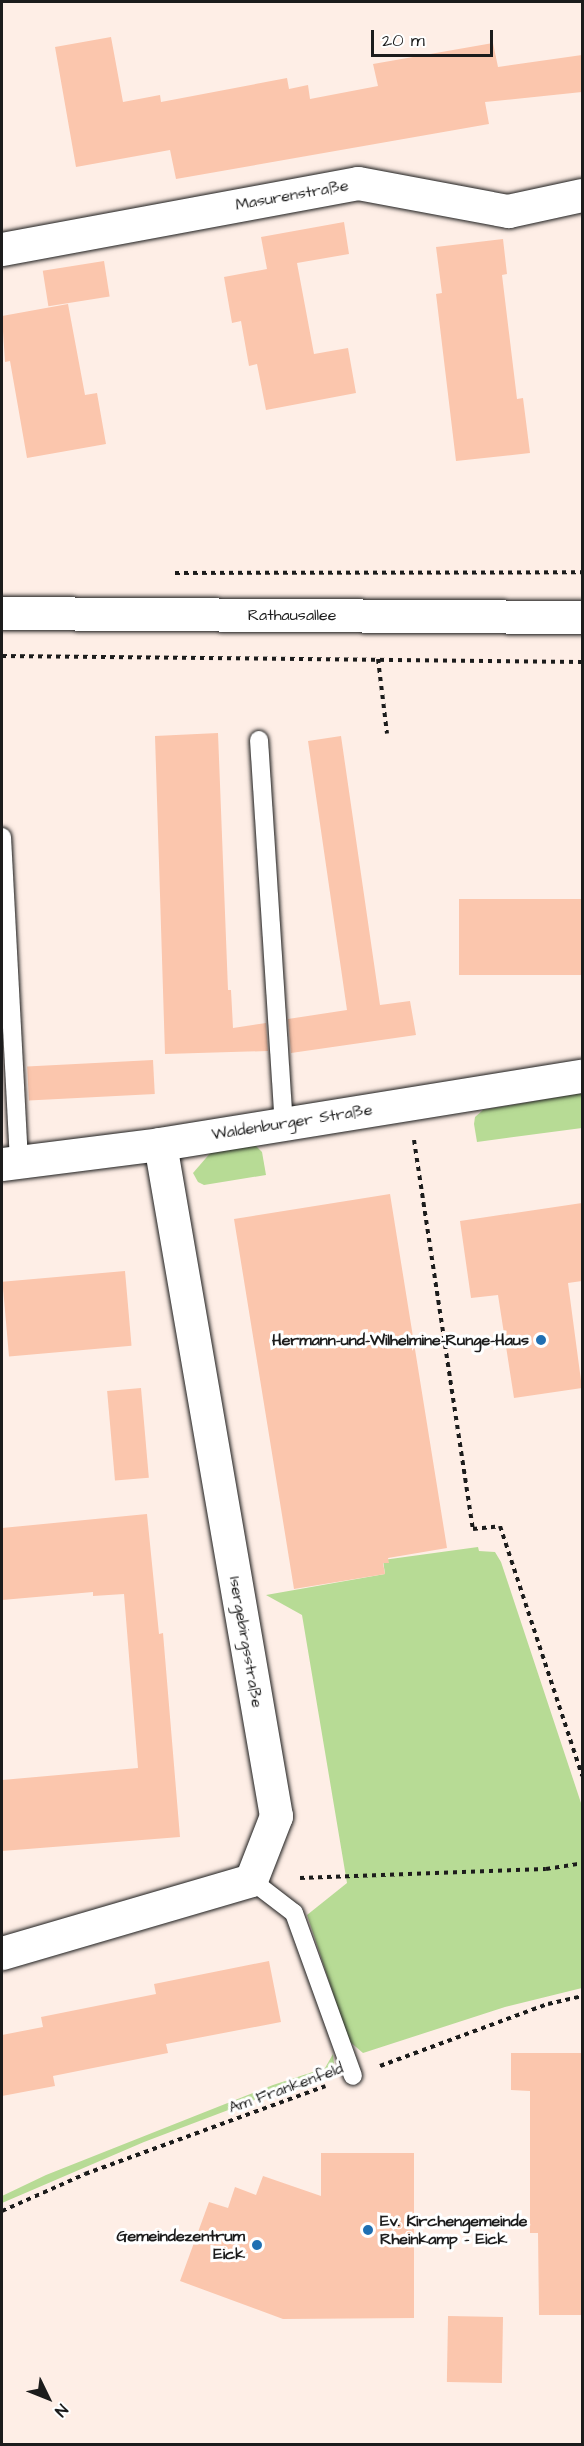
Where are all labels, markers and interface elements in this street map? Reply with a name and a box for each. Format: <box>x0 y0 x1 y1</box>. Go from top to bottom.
scale bar <box>374 18 496 56</box>
text: 20 m <box>382 28 425 53</box>
street label: Masurenstraße <box>234 176 350 214</box>
street label: Rathausallee <box>248 605 336 625</box>
street label: Waldenburger Straße <box>210 1100 374 1144</box>
place label: Hermann-und-Wilhelmine-Runge-Haus <box>272 1330 529 1350</box>
marker: Hermann-und-Wilhelmine-Runge-Haus <box>534 1333 548 1347</box>
street label: Isergebirgsstraße <box>225 1575 267 1709</box>
street label: Am Frankenfeld <box>226 2058 346 2118</box>
place label: Ev. Kirchengemeinde Rheinkamp - Eick <box>380 2211 527 2249</box>
marker: Ev. Kirchengemeinde Rheinkamp - Eick <box>361 2223 375 2237</box>
place label: Gemeindezentrum Eick <box>116 2226 245 2264</box>
marker: Gemeindezentrum Eick <box>250 2238 264 2252</box>
north arrow <box>18 2368 78 2428</box>
text: N <box>50 2399 73 2421</box>

